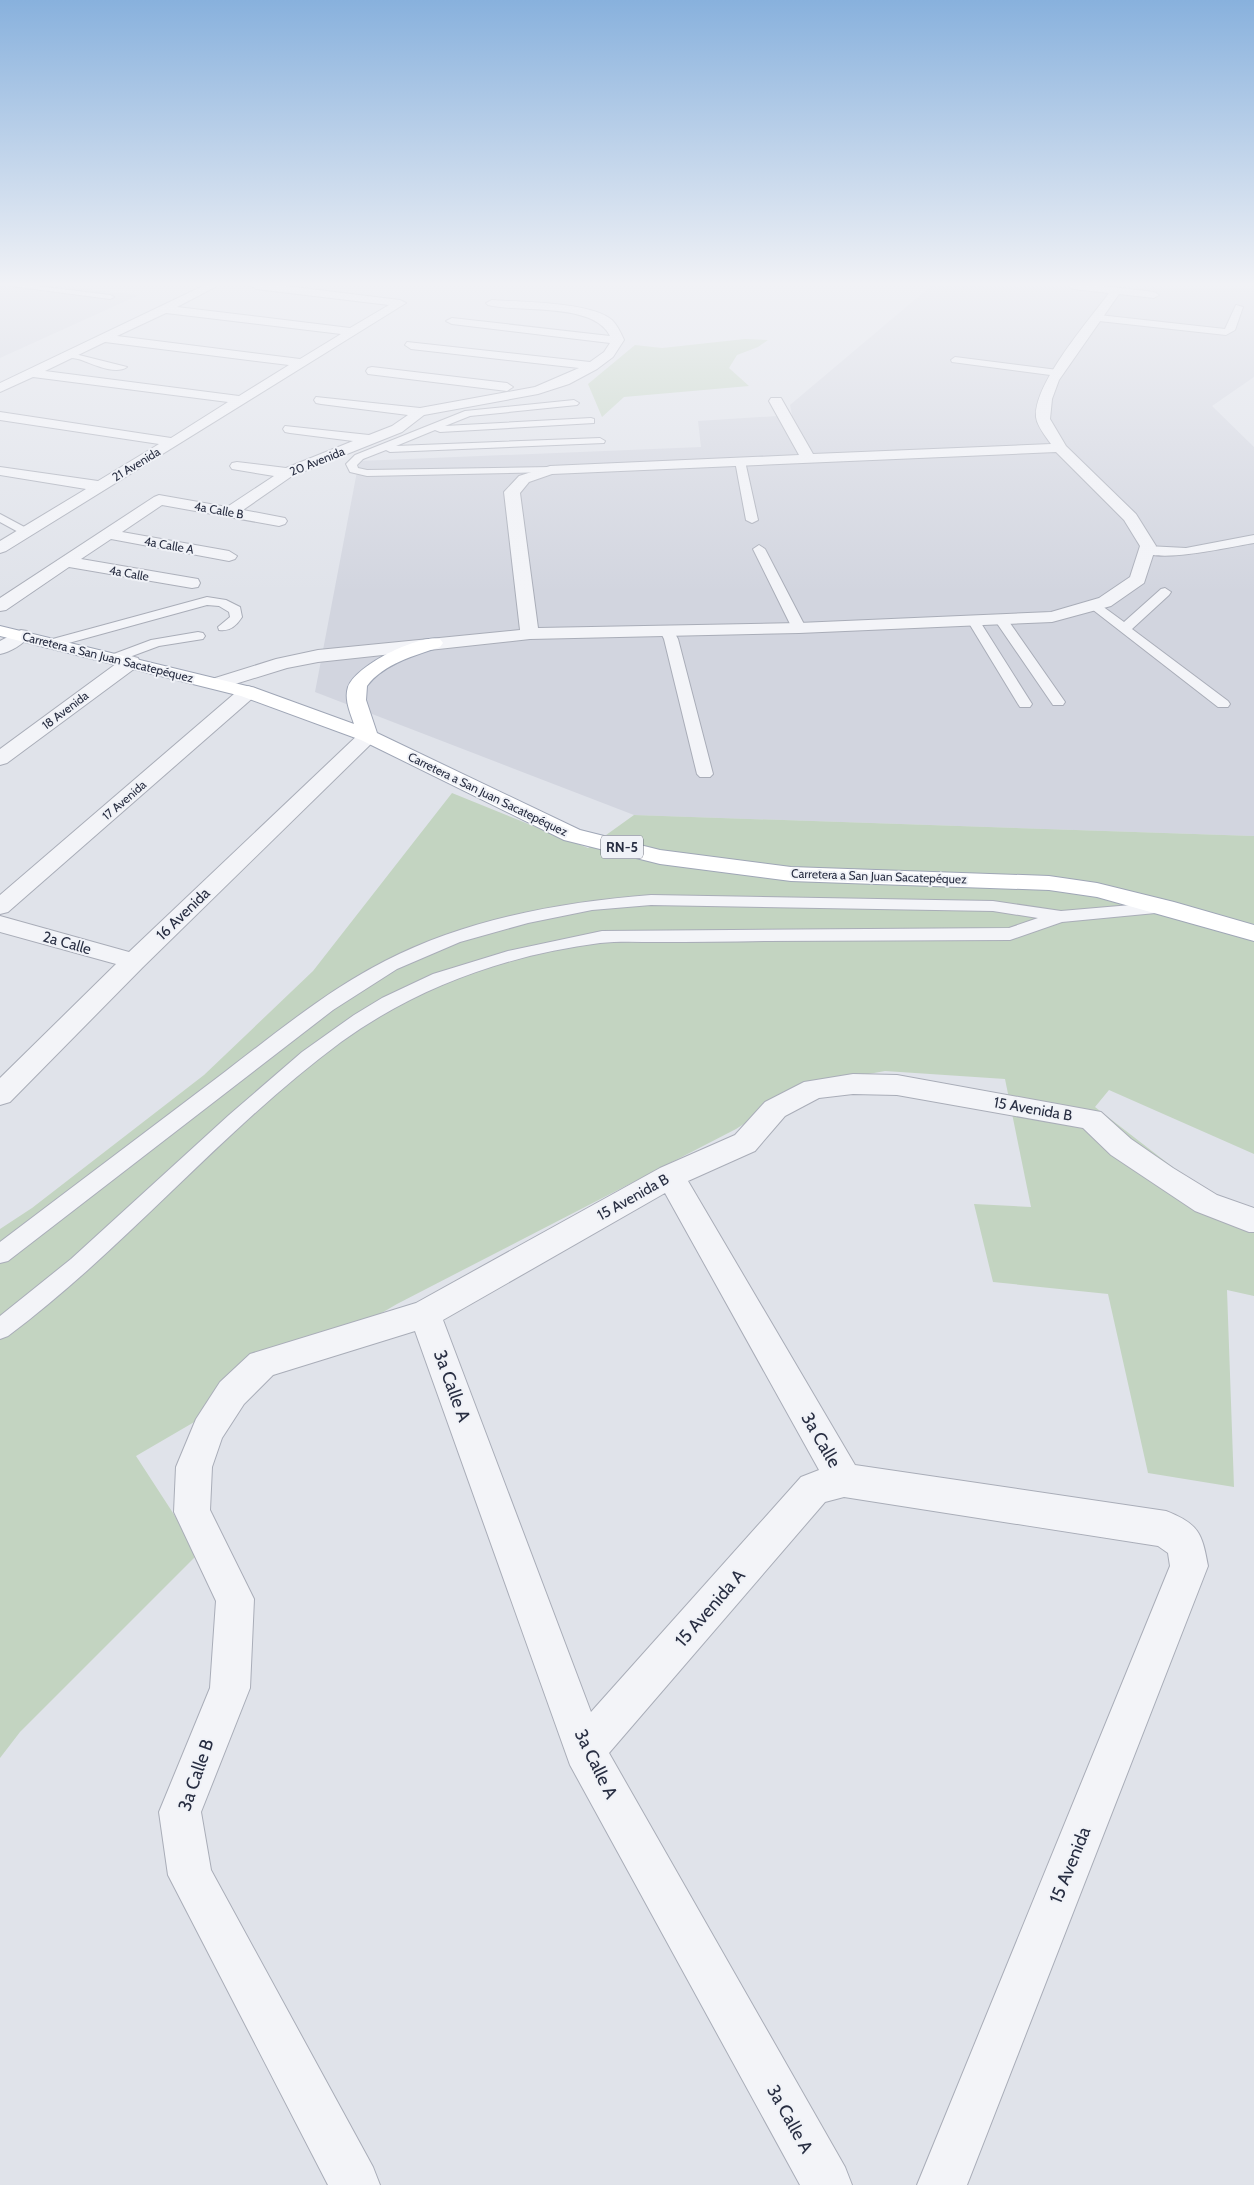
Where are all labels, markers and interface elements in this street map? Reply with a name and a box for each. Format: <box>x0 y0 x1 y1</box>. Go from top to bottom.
street label: 20 Avenida <box>287 443 347 479</box>
street label: 21 Avenida <box>109 444 163 484</box>
street label: 4a Calle B <box>193 498 245 522</box>
street label: 4a Calle A <box>143 533 196 557</box>
street label: 4a Calle <box>108 562 150 584</box>
street label: Carretera a San Juan Sacatepéquez <box>21 628 195 686</box>
street label: 18 Avenida <box>39 687 91 732</box>
street label: Carretera a San Juan Sacatepéquez <box>406 749 571 839</box>
street label: 17 Avenida <box>99 777 149 823</box>
road number: RN-5 <box>601 836 643 859</box>
street label: Carretera a San Juan Sacatepéquez <box>791 865 967 887</box>
street label: 16 Avenida <box>152 884 214 944</box>
street label: 2a Calle <box>41 928 94 959</box>
street label: 15 Avenida B <box>992 1093 1074 1125</box>
street label: 15 Avenida B <box>594 1170 672 1224</box>
street label: 3a Calle A <box>429 1347 475 1425</box>
street label: 3a Calle <box>797 1409 845 1471</box>
street label: 15 Avenida A <box>670 1565 750 1651</box>
street label: 3a Calle A <box>570 1726 622 1802</box>
street label: 3a Calle B <box>173 1736 219 1814</box>
street label: 15 Avenida <box>1045 1823 1095 1906</box>
street label: 3a Calle A <box>762 2081 818 2157</box>

